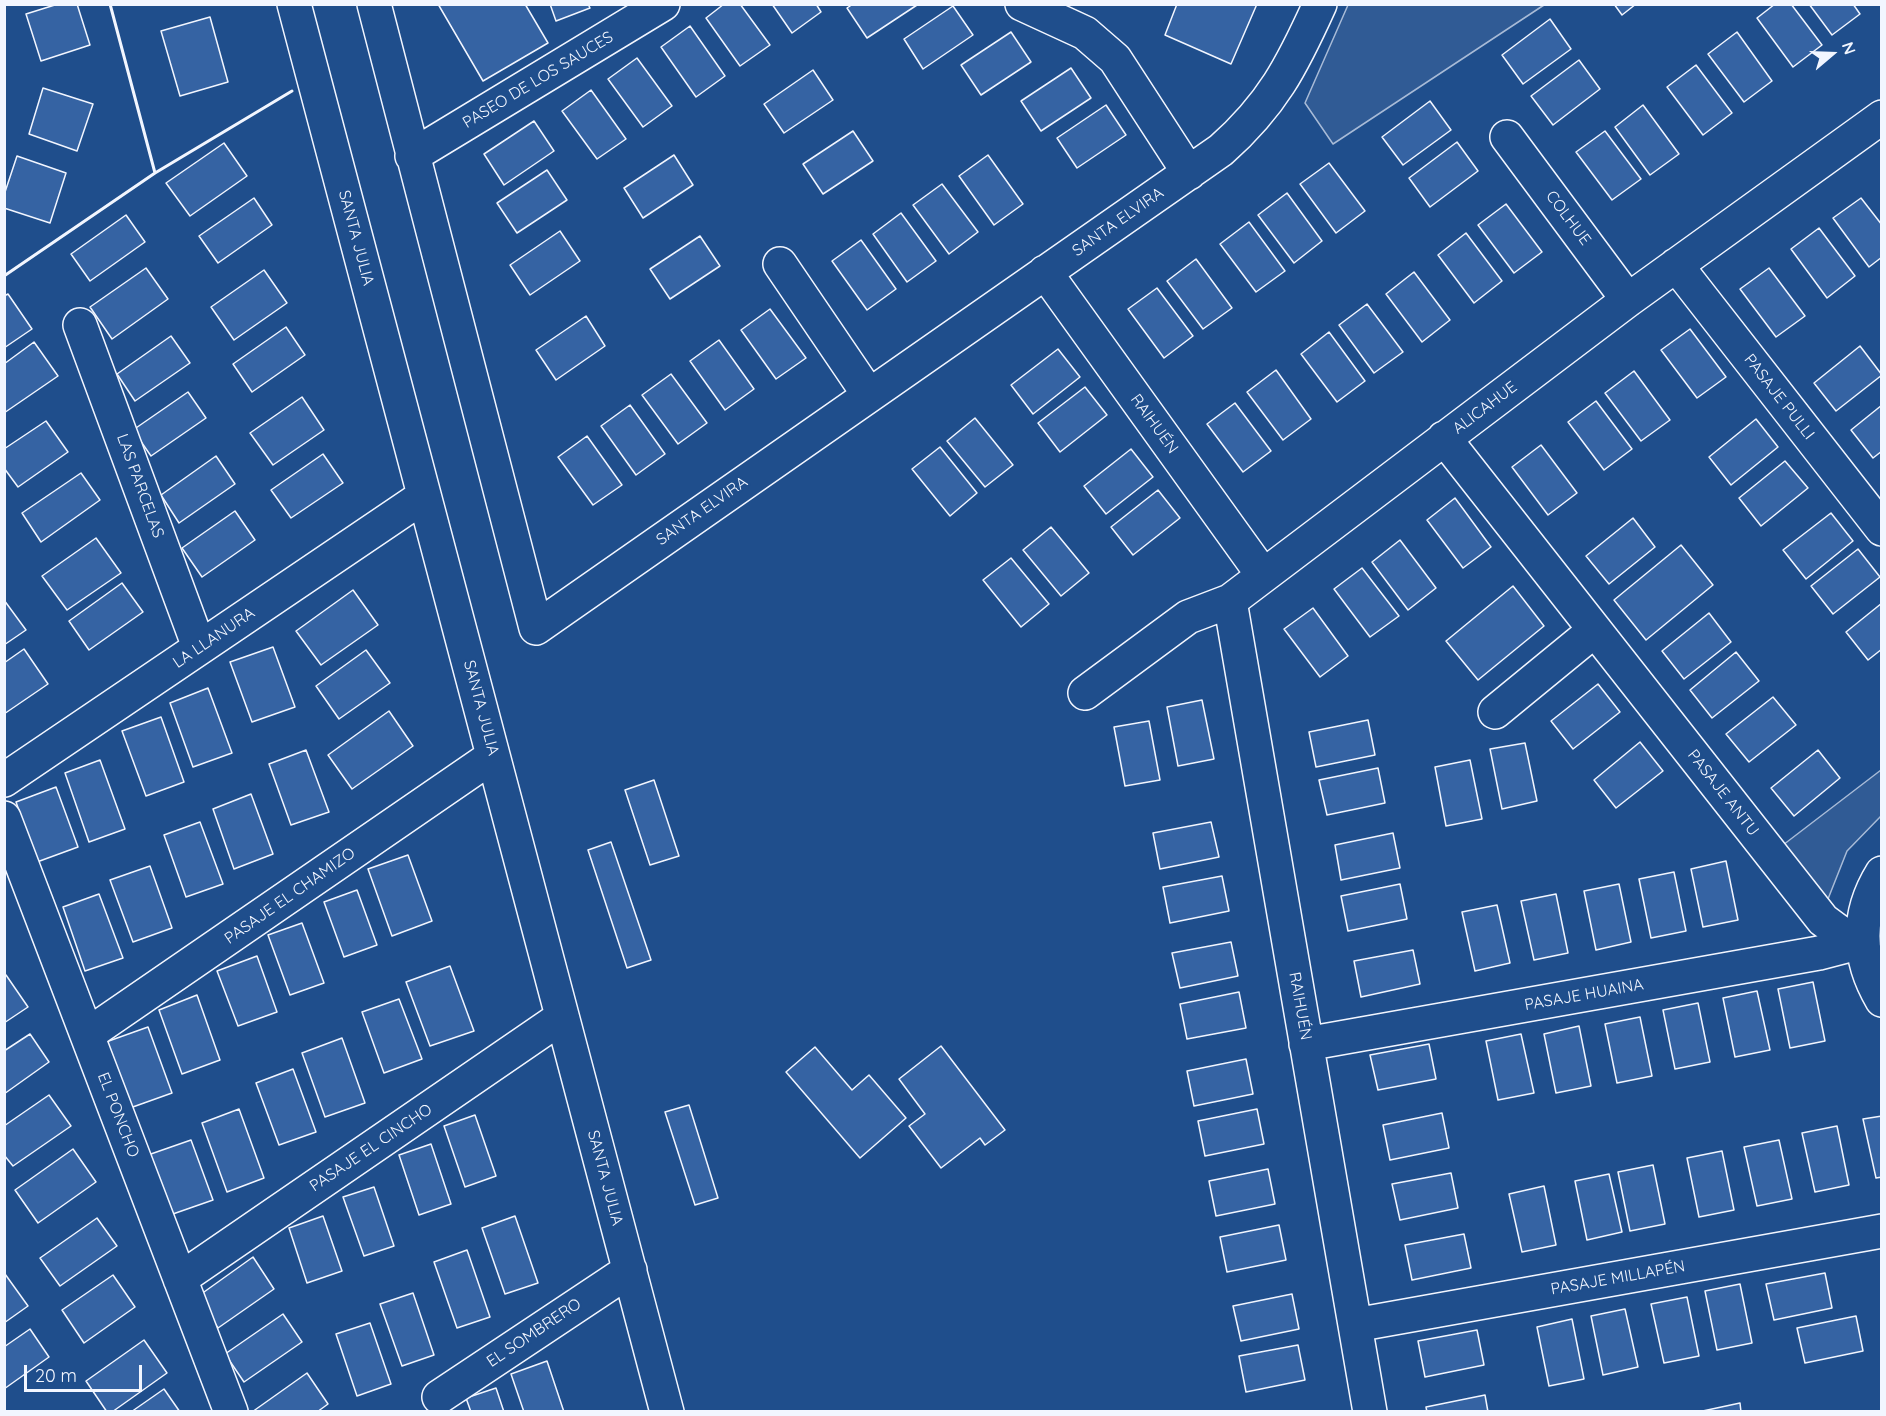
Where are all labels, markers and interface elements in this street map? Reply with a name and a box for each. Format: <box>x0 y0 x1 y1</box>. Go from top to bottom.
north arrow <box>1802 24 1862 84</box>
street label: PASEO DE LOS SAUCES <box>459 27 617 133</box>
text: N <box>1838 39 1860 57</box>
street label: SANTA ELVIRA <box>1069 183 1167 261</box>
street label: COLHUE <box>1541 187 1595 249</box>
street label: SANTA JULIA <box>334 188 378 288</box>
street label: PASAJE PULLI <box>1740 350 1818 444</box>
street label: ALICAHUE <box>1449 378 1521 438</box>
street label: RAIHUÉN <box>1126 391 1182 457</box>
street label: LAS PARCELAS <box>112 431 168 541</box>
street label: SANTA ELVIRA <box>653 472 751 550</box>
street label: LA LLANURA <box>169 604 259 672</box>
street label: SANTA JULIA <box>459 658 503 758</box>
street label: PASAJE ANTU <box>1683 746 1763 840</box>
street label: PASAJE EL CHAMIZO <box>221 844 359 948</box>
street label: RAIHUÉN <box>1285 970 1315 1042</box>
street label: PASAJE HUAINA <box>1523 975 1645 1015</box>
street label: EL PONCHO <box>93 1070 143 1160</box>
street label: PASAJE EL CINCHO <box>306 1100 436 1196</box>
street label: SANTA JULIA <box>583 1128 627 1228</box>
street label: PASAJE MILLAPÉN <box>1549 1257 1687 1299</box>
street label: EL SOMBRERO <box>483 1294 585 1372</box>
scale bar <box>27 1353 146 1391</box>
text: 20 m <box>35 1364 77 1387</box>

